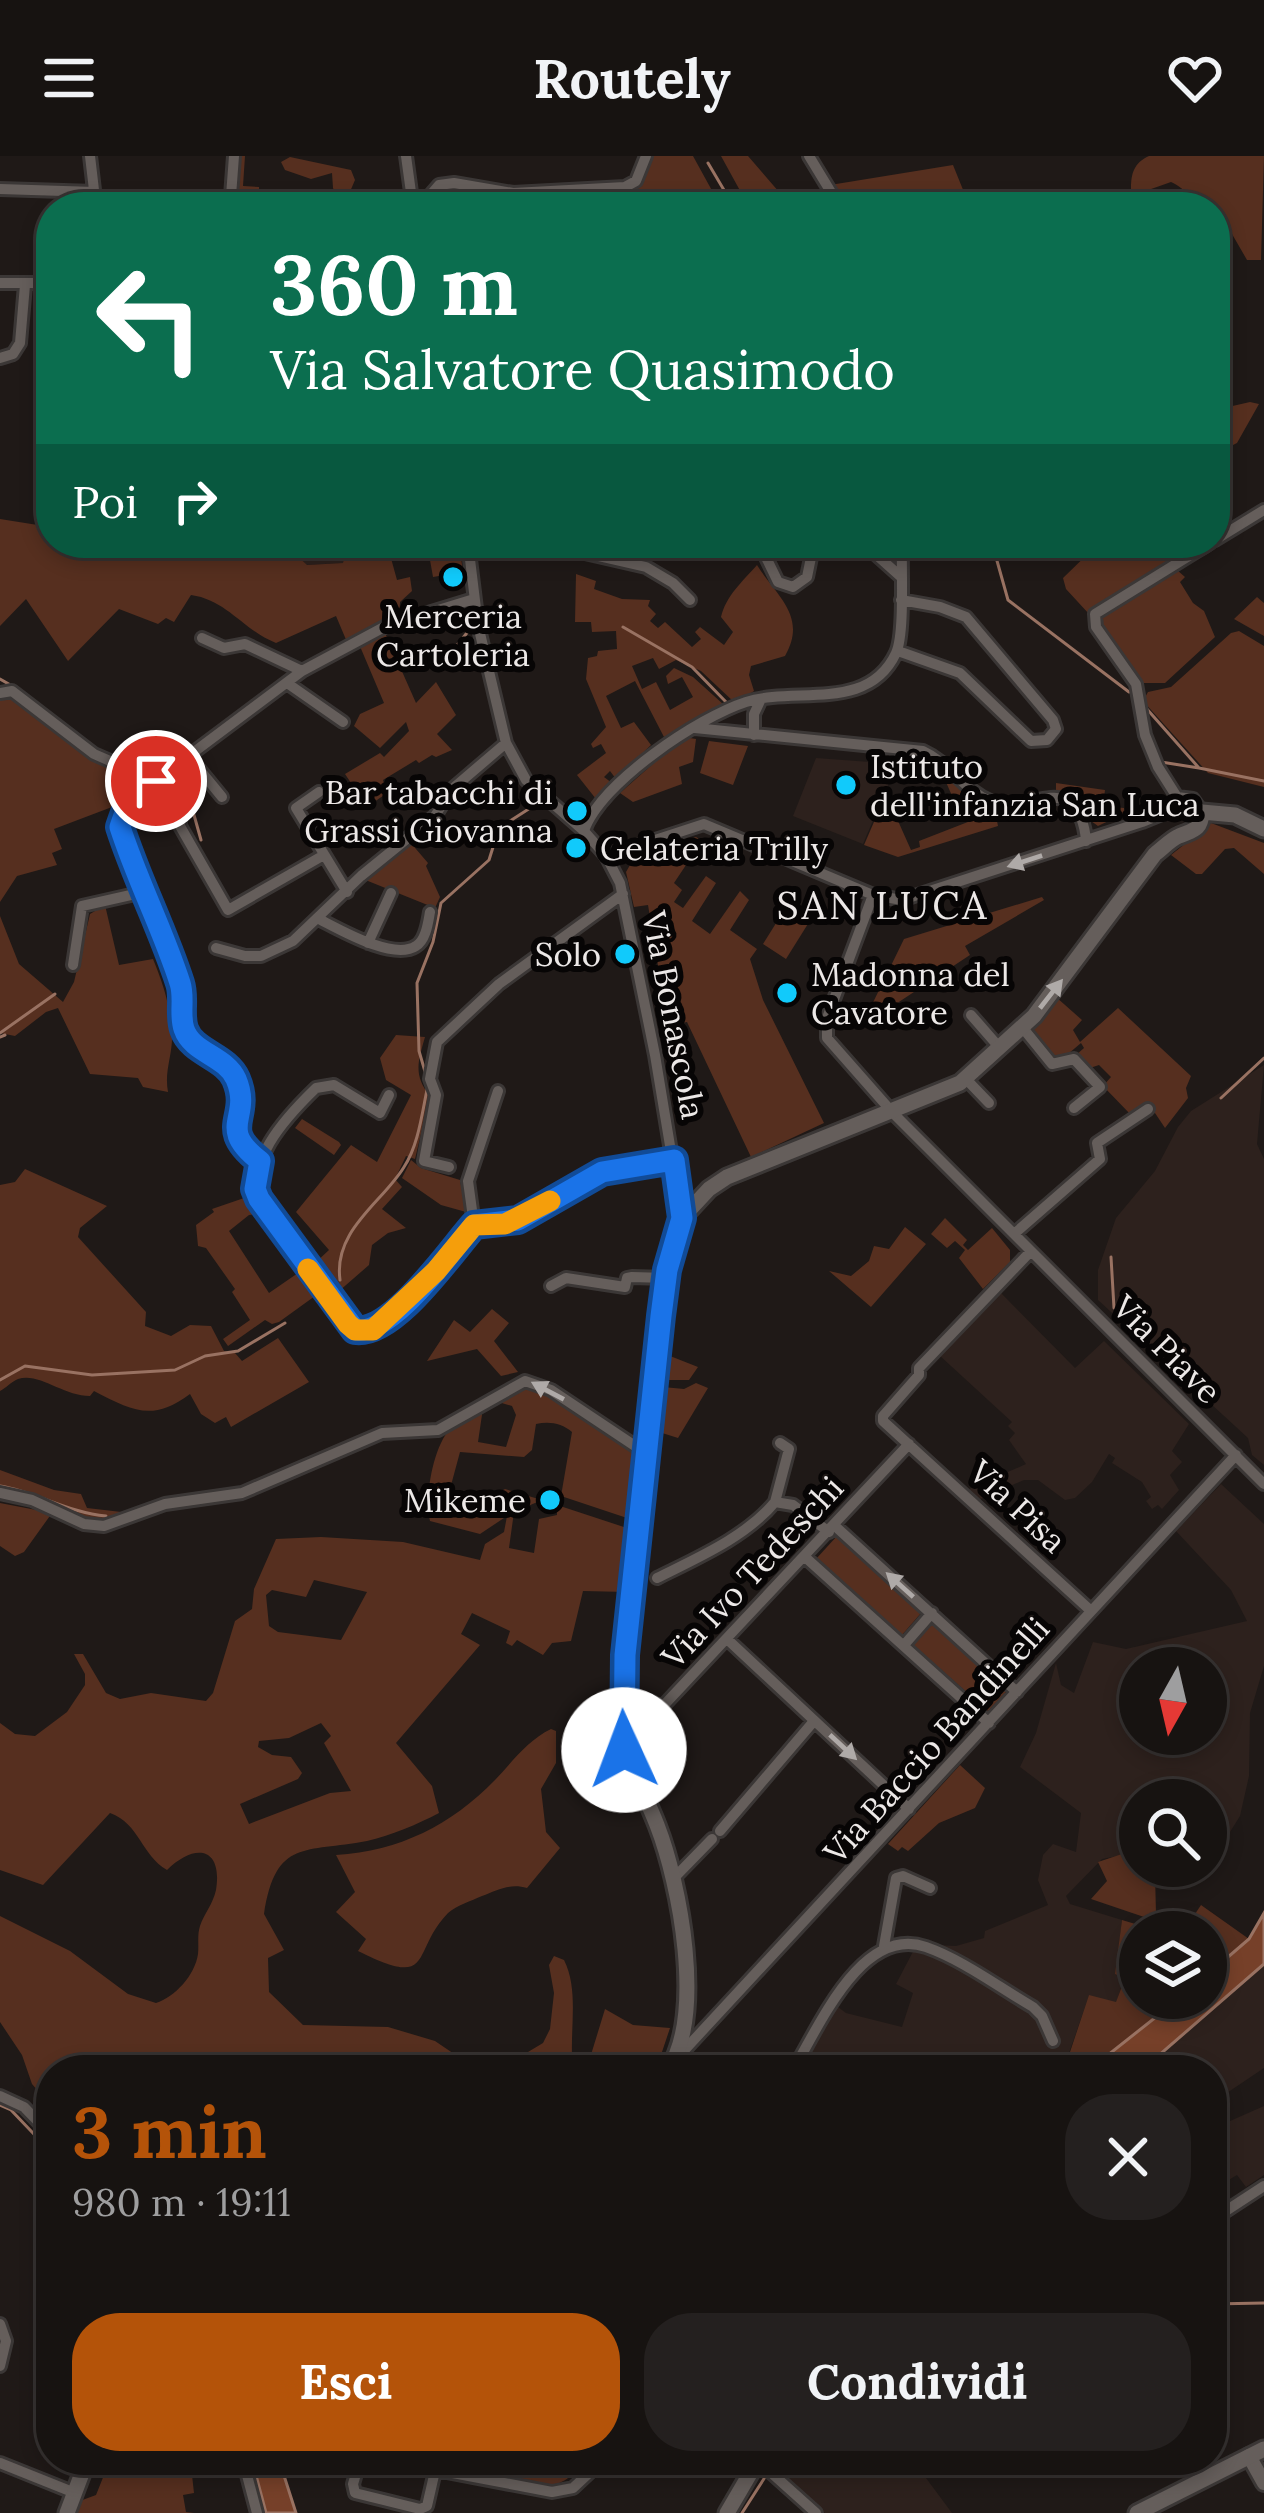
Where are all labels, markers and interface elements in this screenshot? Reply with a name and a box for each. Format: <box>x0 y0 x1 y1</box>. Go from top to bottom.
text: Routely <box>533 44 731 113</box>
icon: menu <box>36 45 102 111</box>
icon: heart <box>1162 45 1228 111</box>
text: 360 m <box>270 230 518 338</box>
icon: left <box>72 240 228 396</box>
text: Via Salvatore Quasimodo <box>270 335 895 404</box>
icon: right <box>162 468 228 534</box>
text: Poi <box>72 473 138 530</box>
marker: Merceria Cartoleria <box>440 564 466 590</box>
place label: Merceria Cartoleria <box>376 595 530 675</box>
pin <box>105 730 207 832</box>
place label: Istituto dell'infanzia San Luca <box>870 745 1200 825</box>
icon: arrive <box>123 748 189 814</box>
place label: Bar tabacchi di Grassi Giovanna <box>304 771 553 851</box>
marker: Istituto dell'infanzia San Luca <box>833 772 859 798</box>
marker: Bar tabacchi di Grassi Giovanna <box>564 798 590 824</box>
place label: Gelateria Trilly <box>600 827 829 869</box>
marker: Gelateria Trilly <box>563 835 589 861</box>
one-way arrow <box>1006 853 1043 872</box>
district label: SAN LUCA <box>777 880 990 930</box>
street label: Via Bonascola <box>633 906 715 1123</box>
place label: Solo <box>535 933 601 975</box>
marker: Solo <box>612 941 638 967</box>
place label: Madonna del Cavatore <box>811 953 1010 1033</box>
one-way arrow <box>1038 978 1063 1010</box>
marker: Madonna del Cavatore <box>774 980 800 1006</box>
street label: Via Piave <box>1103 1285 1230 1412</box>
one-way arrow <box>531 1382 566 1402</box>
street label: Via Pisa <box>960 1450 1075 1561</box>
street label: Via Ivo Tedeschi <box>651 1467 852 1678</box>
place label: Mikeme <box>404 1479 526 1521</box>
marker: Mikeme <box>537 1487 563 1513</box>
one-way arrow <box>885 1572 914 1599</box>
street label: Via Baccio Bandinelli <box>813 1608 1058 1873</box>
north arrow <box>1119 1647 1227 1755</box>
map controls <box>1119 1647 1227 2019</box>
position arrow <box>561 1687 687 1813</box>
one-way arrow <box>828 1733 857 1761</box>
button: search <box>1119 1779 1227 1887</box>
button: layers <box>1119 1911 1227 2019</box>
text: 3 min <box>72 2086 267 2178</box>
button: close <box>1065 2094 1191 2220</box>
text: 980 m · 19:11 <box>72 2177 291 2227</box>
button: Esci <box>72 2313 620 2451</box>
button: Condividi <box>644 2313 1191 2451</box>

